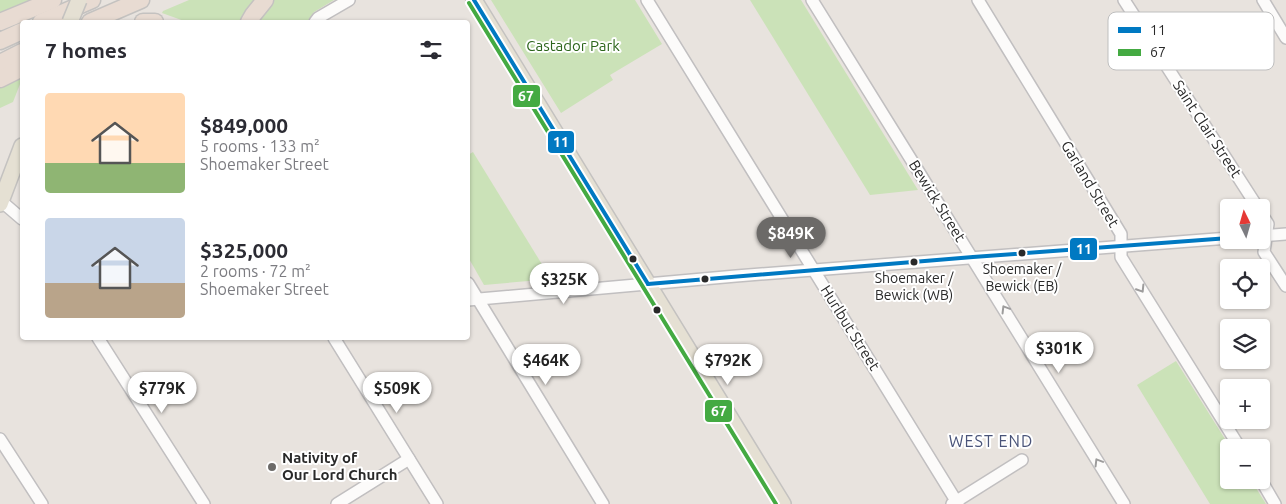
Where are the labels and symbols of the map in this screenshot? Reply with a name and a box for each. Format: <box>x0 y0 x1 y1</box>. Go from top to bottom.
legend <box>1108 12 1274 70</box>
text: 11 <box>1150 22 1166 38</box>
park label: Castador Park <box>526 37 620 54</box>
text: 67 <box>1150 44 1166 60</box>
street label: Saint Clair Street <box>1170 77 1245 181</box>
line badge: 67 <box>512 84 541 108</box>
text: 67 <box>518 88 534 104</box>
line badge: 11 <box>547 130 575 154</box>
text: 11 <box>553 134 569 150</box>
street label: Garland Street <box>1058 138 1123 230</box>
street label: Bewick Street <box>906 157 969 245</box>
north arrow <box>1220 199 1270 249</box>
pin: $849K <box>756 216 826 259</box>
line badge: 11 <box>1069 237 1098 261</box>
text: 11 <box>1076 241 1092 257</box>
marker: Shoemaker / Bewick (EB) <box>1017 248 1027 258</box>
unlabelled marker <box>628 254 638 264</box>
marker: Shoemaker / Bewick (WB) <box>909 257 919 267</box>
place label: Shoemaker / Bewick (EB) <box>983 261 1062 294</box>
pin: $325K <box>529 262 599 305</box>
place label: Shoemaker / Bewick (WB) <box>875 270 954 303</box>
unlabelled marker <box>700 274 710 284</box>
street label: Hurlbut Street <box>817 282 883 374</box>
one-way arrow <box>1135 284 1145 293</box>
unlabelled marker <box>652 305 662 315</box>
one-way arrow <box>1001 305 1011 314</box>
pin: $301K <box>1024 332 1094 374</box>
pin: $464K <box>511 344 581 386</box>
pin: $792K <box>693 344 763 386</box>
pin: $779K <box>127 372 197 414</box>
pin: $509K <box>362 372 432 414</box>
line badge: 67 <box>704 399 733 423</box>
text: 67 <box>711 403 727 419</box>
district label: WEST END <box>949 432 1033 450</box>
place label: Nativity of Our Lord Church <box>282 449 398 483</box>
one-way arrow <box>1095 459 1105 468</box>
marker: Nativity of Our Lord Church <box>266 461 278 473</box>

